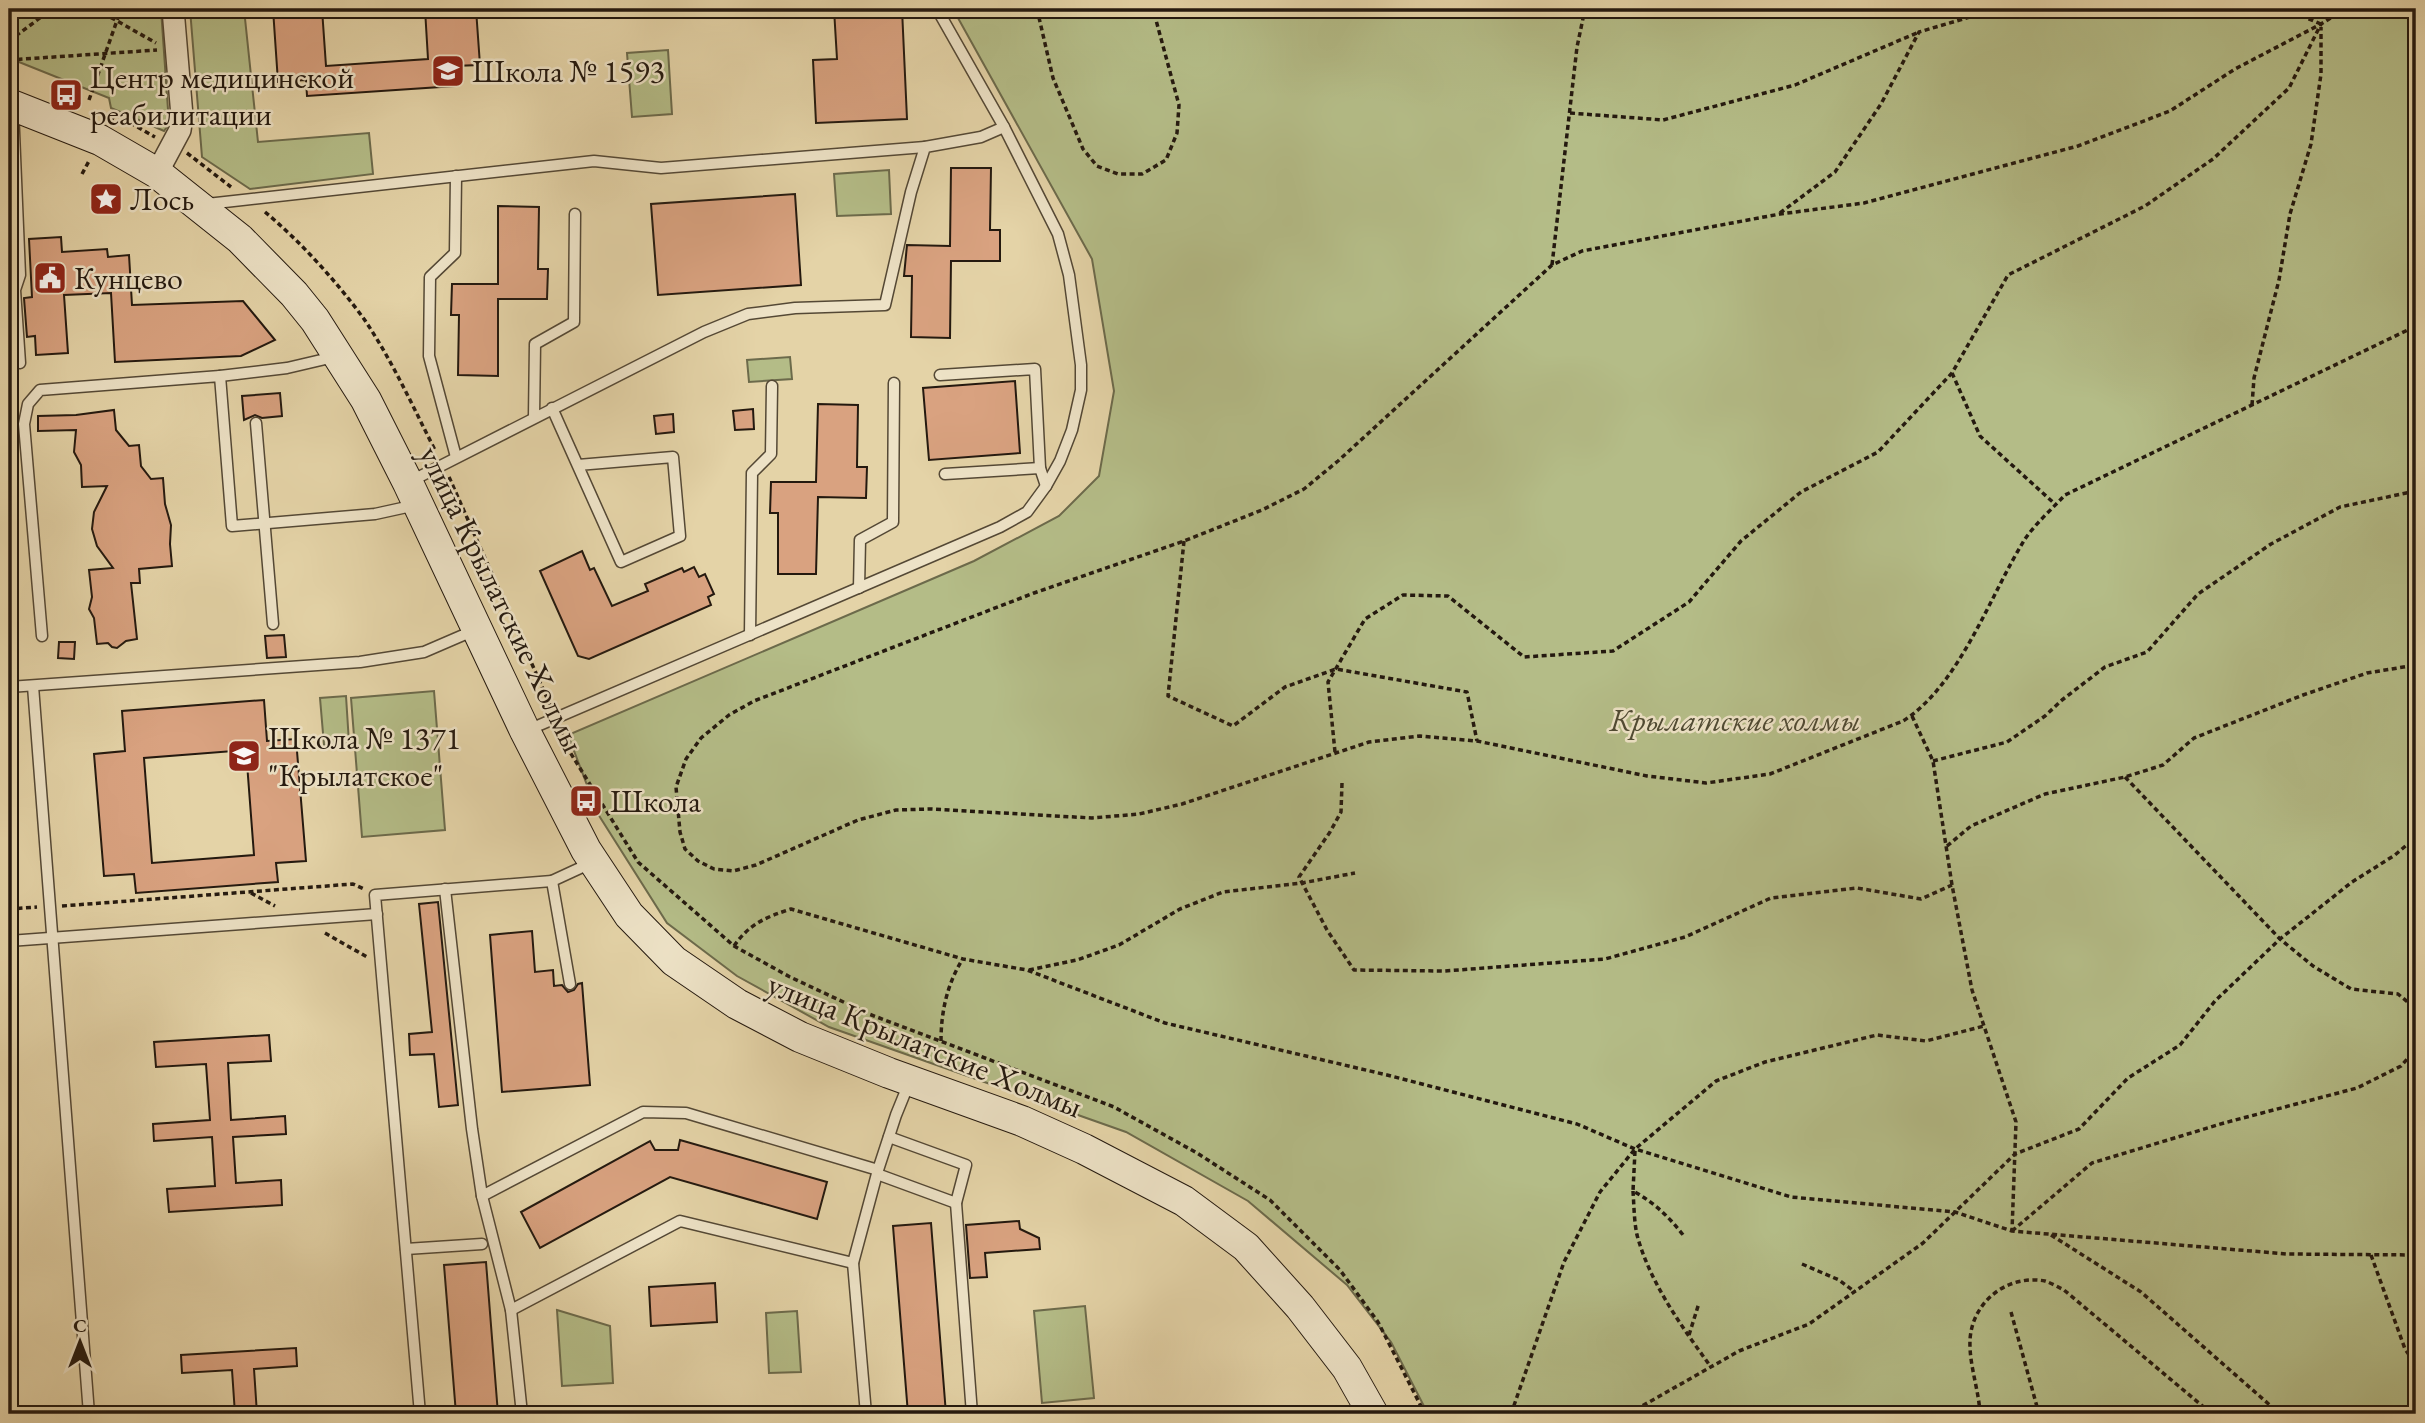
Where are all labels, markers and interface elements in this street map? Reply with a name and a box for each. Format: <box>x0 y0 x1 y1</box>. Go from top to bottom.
place label: Школа № 1593 <box>472 50 665 92</box>
school or university icon: Школа № 1593 <box>429 52 467 90</box>
place label: Центр медицинской реабилитации <box>90 56 354 135</box>
bus stop icon: Центр медицинской реабилитации <box>47 76 85 114</box>
place label: Лось <box>130 178 194 220</box>
place icon: Лось <box>87 180 125 218</box>
place label: Кунцево <box>74 257 183 299</box>
public building icon: Кунцево <box>31 259 69 297</box>
street label: улица Крылатские Холмы <box>409 439 595 759</box>
park label: Крылатские холмы <box>1608 699 1861 741</box>
place label: Школа № 1371 "Крылатское" <box>268 717 461 796</box>
school or university icon: Школа № 1371 "Крылатское" <box>225 737 263 775</box>
place label: Школа <box>610 780 701 822</box>
bus stop icon: Школа <box>567 782 605 820</box>
street label: улица Крылатские Холмы <box>761 963 1089 1127</box>
north arrow <box>46 1308 116 1378</box>
text: С <box>73 1313 87 1338</box>

